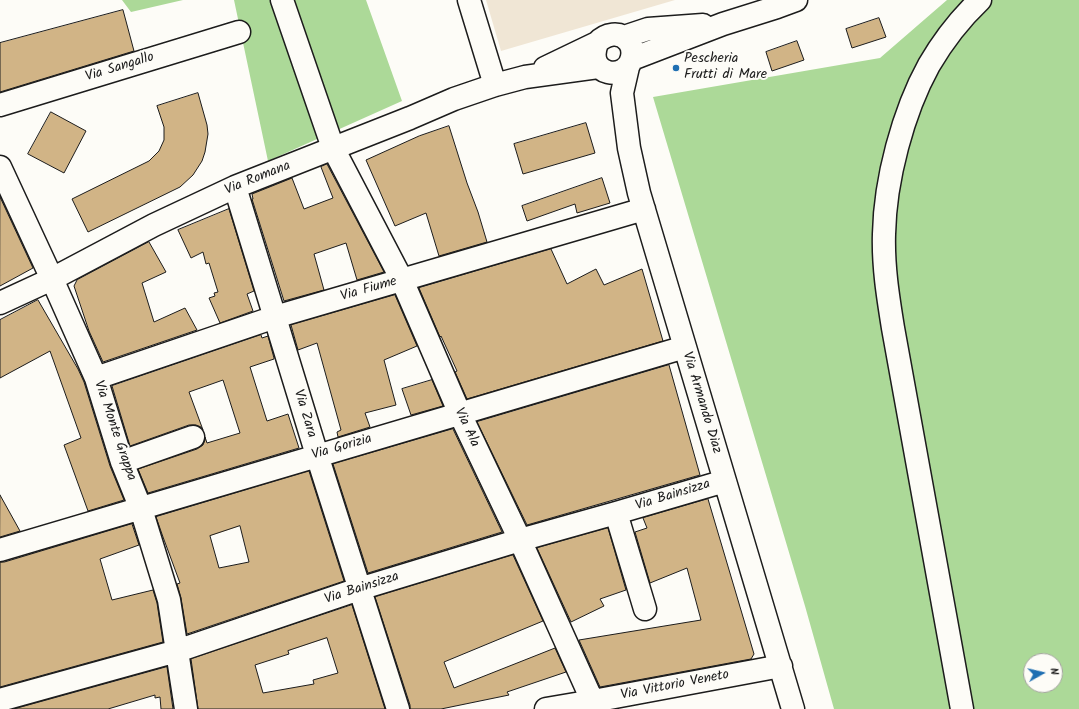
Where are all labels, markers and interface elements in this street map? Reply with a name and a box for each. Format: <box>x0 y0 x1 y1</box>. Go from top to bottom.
street label: Via Sangallo <box>84 50 156 86</box>
place label: Pescheria Frutti di Mare <box>684 52 767 84</box>
marker: Pescheria Frutti di Mare <box>671 63 681 73</box>
street label: Via Romana <box>223 158 293 200</box>
street label: Via Fiume <box>339 274 399 306</box>
street label: Via Armando Diaz <box>678 350 724 456</box>
street label: Via Monte Grappa <box>89 379 139 483</box>
street label: Via Zara <box>289 388 319 440</box>
street label: Via Ala <box>450 406 482 450</box>
street label: Via Gorizia <box>310 431 374 465</box>
street label: Via Bainsizza <box>634 477 712 515</box>
street label: Via Bainsizza <box>323 569 401 609</box>
north arrow <box>1023 653 1063 693</box>
street label: Via Vittorio Veneto <box>619 667 731 705</box>
text: N <box>1044 667 1063 676</box>

